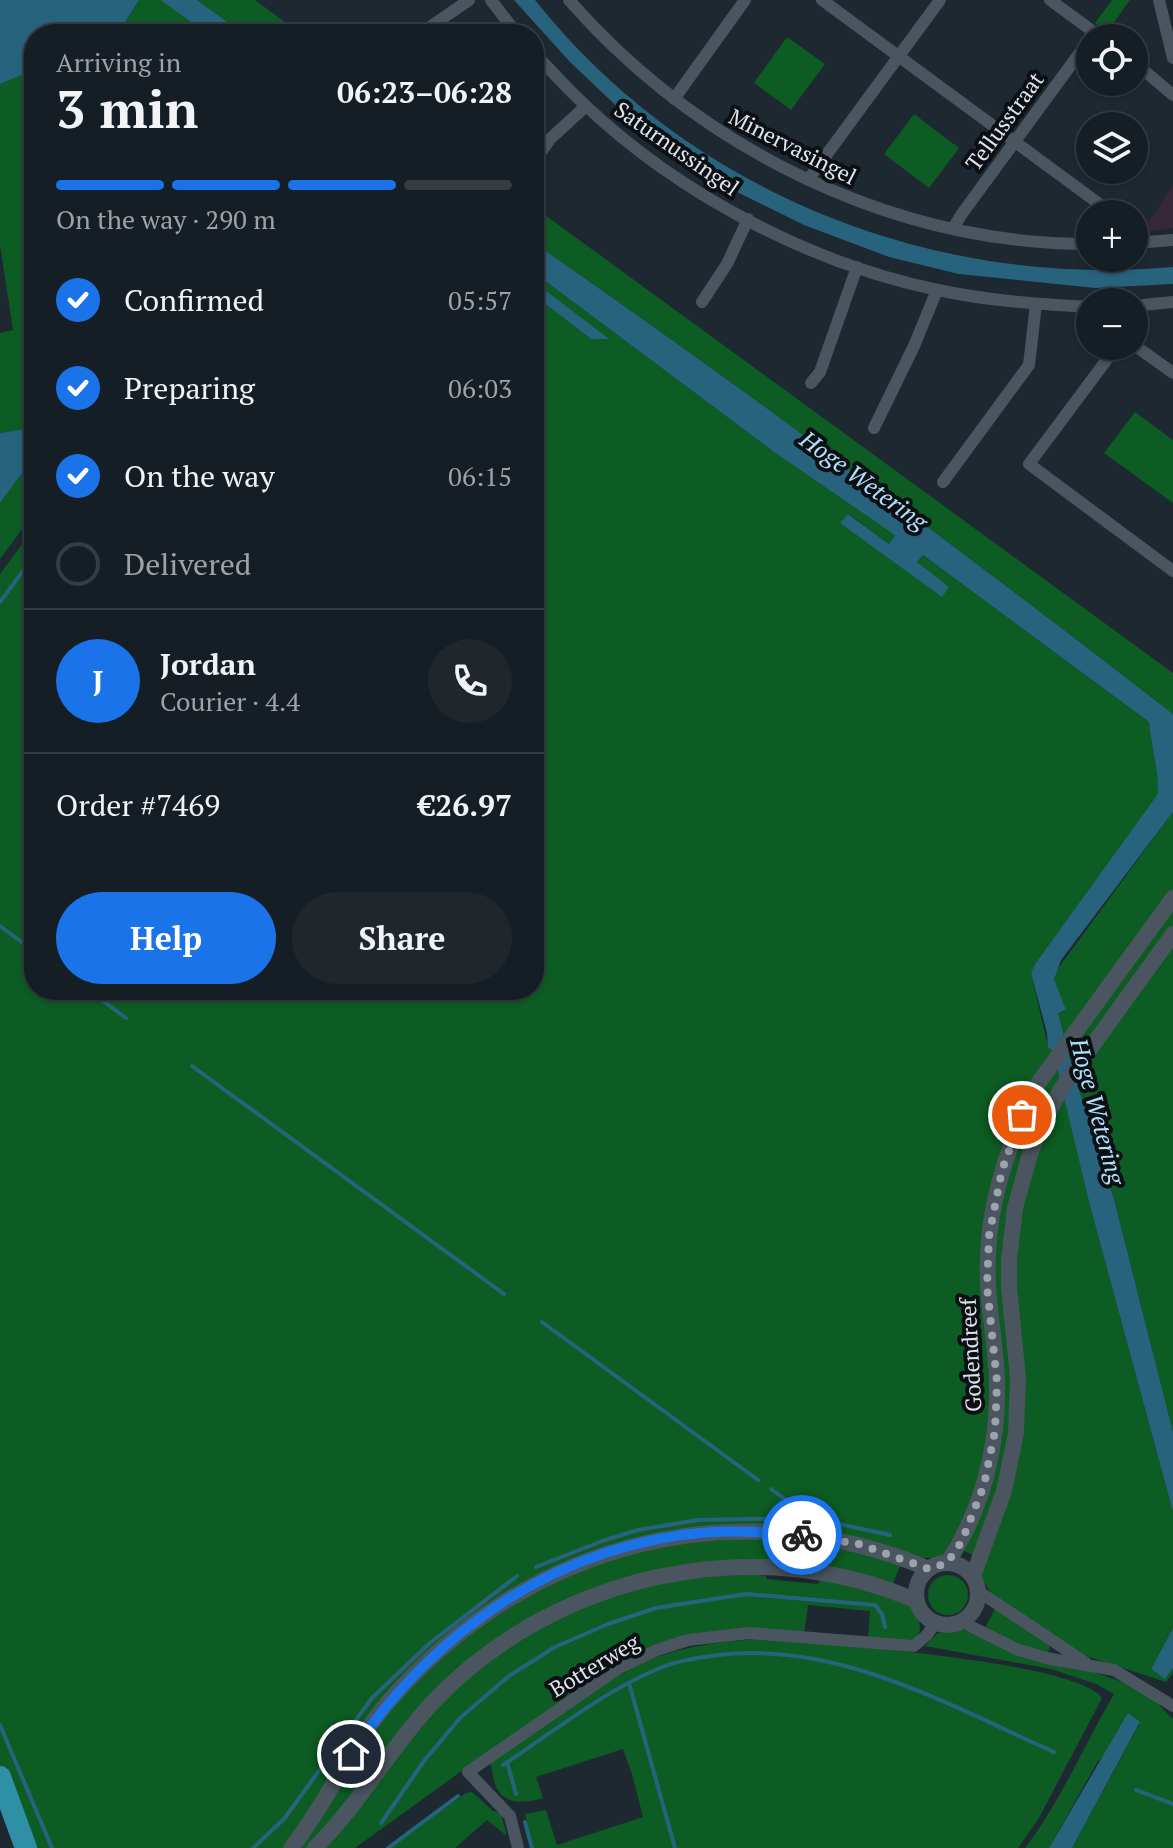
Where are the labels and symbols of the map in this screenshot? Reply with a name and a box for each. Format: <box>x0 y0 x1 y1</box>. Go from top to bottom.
street label: Tellusstraat <box>958 66 1050 176</box>
street label: Saturnussingel <box>609 94 745 202</box>
street label: Minervasingel <box>724 101 862 191</box>
water label: Hoge Wetering <box>793 422 935 538</box>
water label: Hoge Wetering <box>1063 1033 1133 1189</box>
pin <box>988 1081 1056 1149</box>
street label: Godendreef <box>952 1296 987 1413</box>
courier <box>762 1495 842 1575</box>
street label: Botterweg <box>544 1627 645 1703</box>
pin <box>317 1720 385 1788</box>

